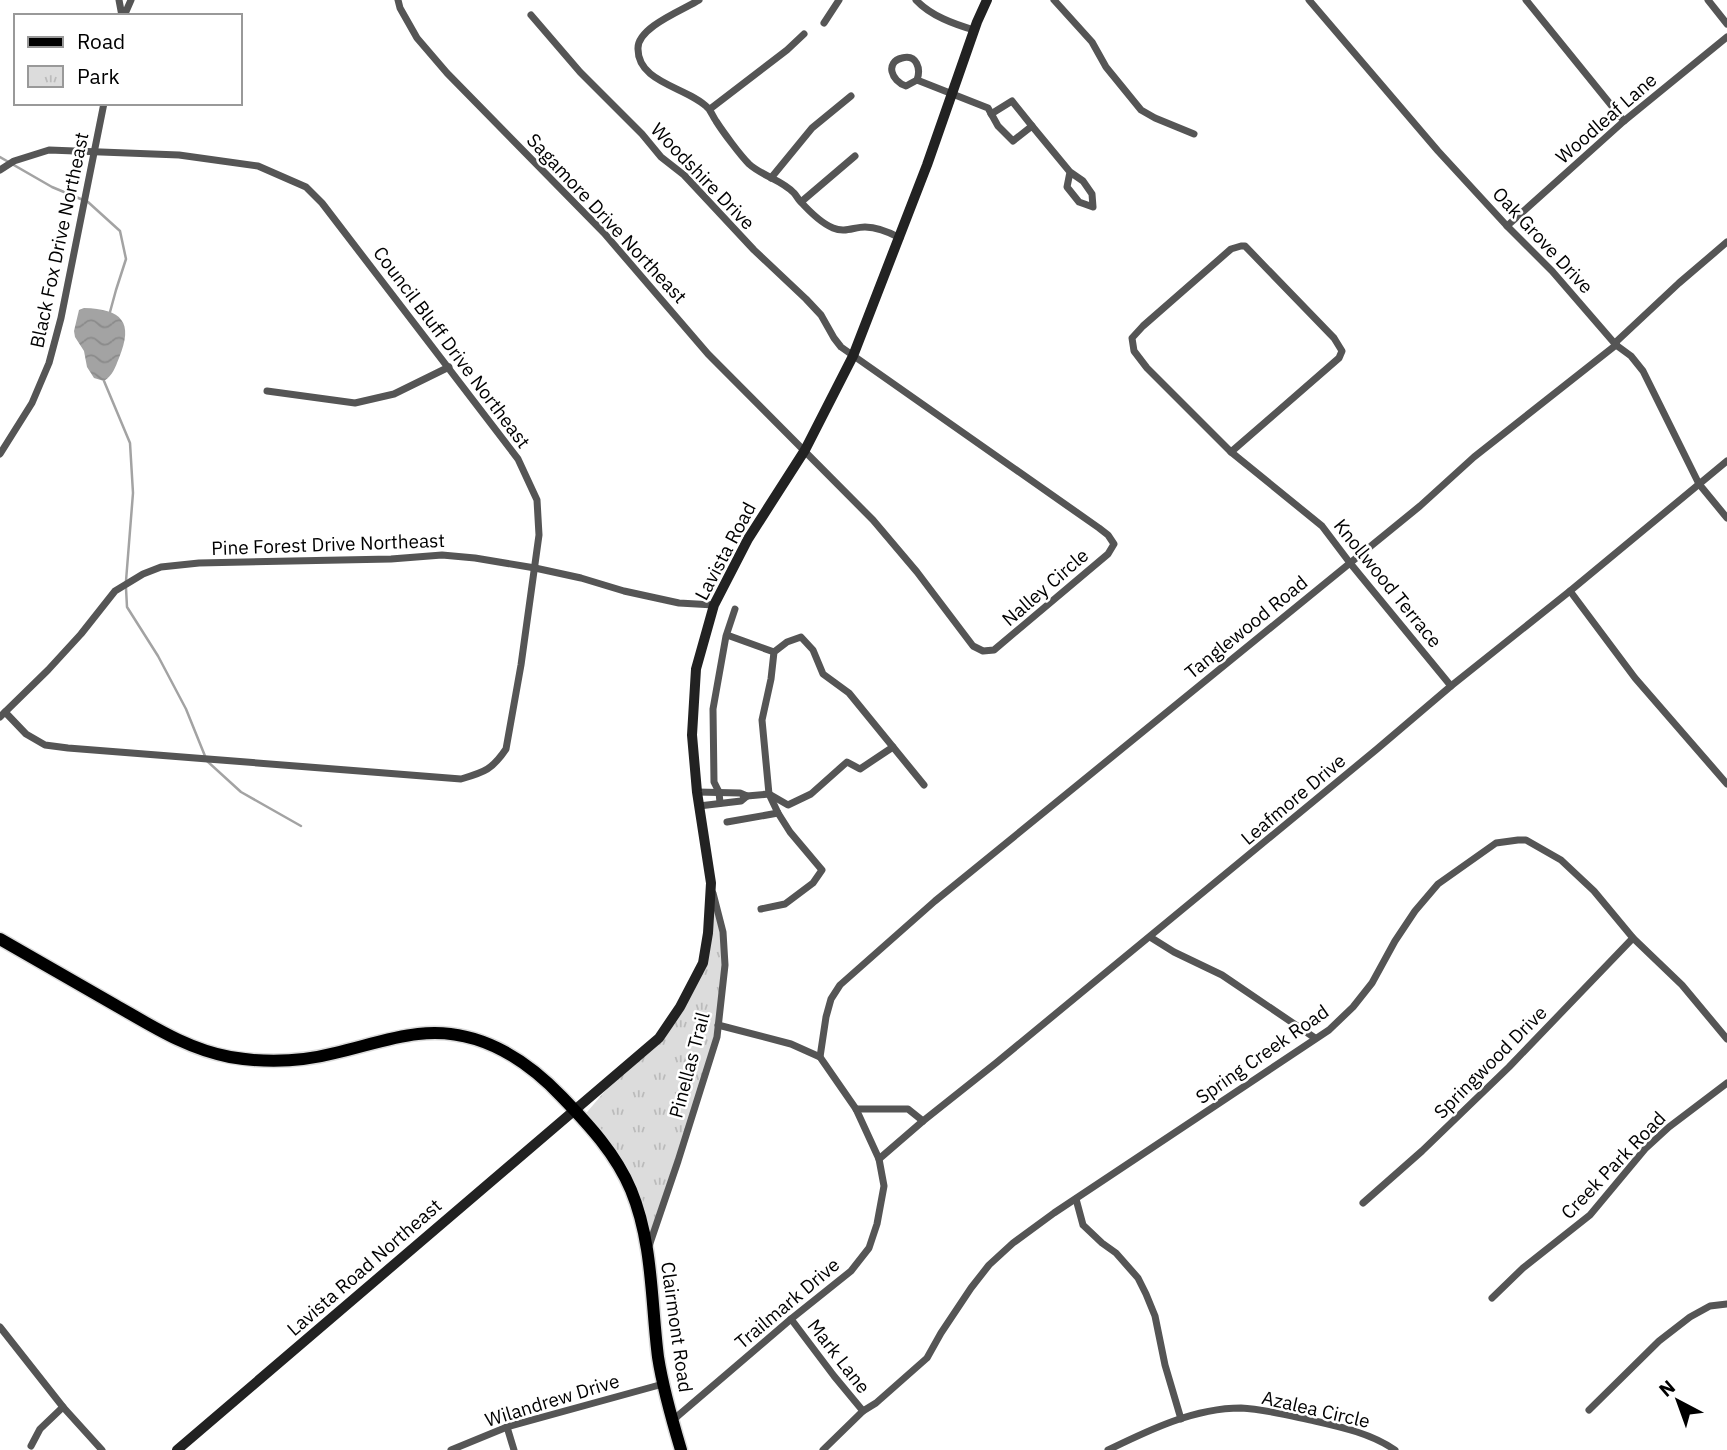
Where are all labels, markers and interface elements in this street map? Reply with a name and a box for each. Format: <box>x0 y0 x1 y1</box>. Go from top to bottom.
legend <box>14 14 242 105</box>
text: Road <box>77 27 125 55</box>
text: Park <box>77 62 120 90</box>
street label: Woodleaf Lane <box>1551 68 1661 168</box>
street label: Woodshire Drive <box>646 117 760 235</box>
street label: Sagamore Drive Northeast <box>522 128 692 308</box>
street label: Black Fox Drive Northeast <box>24 130 94 350</box>
street label: Oak Grove Drive <box>1488 182 1598 298</box>
street label: Council Bluff Drive Northeast <box>368 241 536 453</box>
street label: Lavista Road <box>689 498 761 604</box>
street label: Knollwood Terrace <box>1329 514 1447 652</box>
street label: Pine Forest Drive Northeast <box>211 528 445 560</box>
street label: Nalley Circle <box>997 543 1093 631</box>
street label: Tanglewood Road <box>1180 570 1312 684</box>
street label: Leafmore Drive <box>1236 748 1350 850</box>
street label: Spring Creek Road <box>1191 999 1333 1109</box>
street label: Springwood Drive <box>1428 1000 1552 1124</box>
street label: Pinellas Trail <box>663 1009 715 1121</box>
street label: Creek Park Road <box>1556 1106 1670 1224</box>
street label: Lavista Road Northeast <box>282 1193 446 1341</box>
street label: Trailmark Drive <box>730 1252 844 1354</box>
street label: Clairmont Road <box>656 1260 698 1394</box>
street label: Mark Lane <box>802 1314 876 1398</box>
north arrow <box>1643 1366 1713 1436</box>
street label: Wilandrew Drive <box>482 1368 622 1432</box>
text: N <box>1654 1375 1680 1402</box>
street label: Azalea Circle <box>1260 1385 1372 1433</box>

